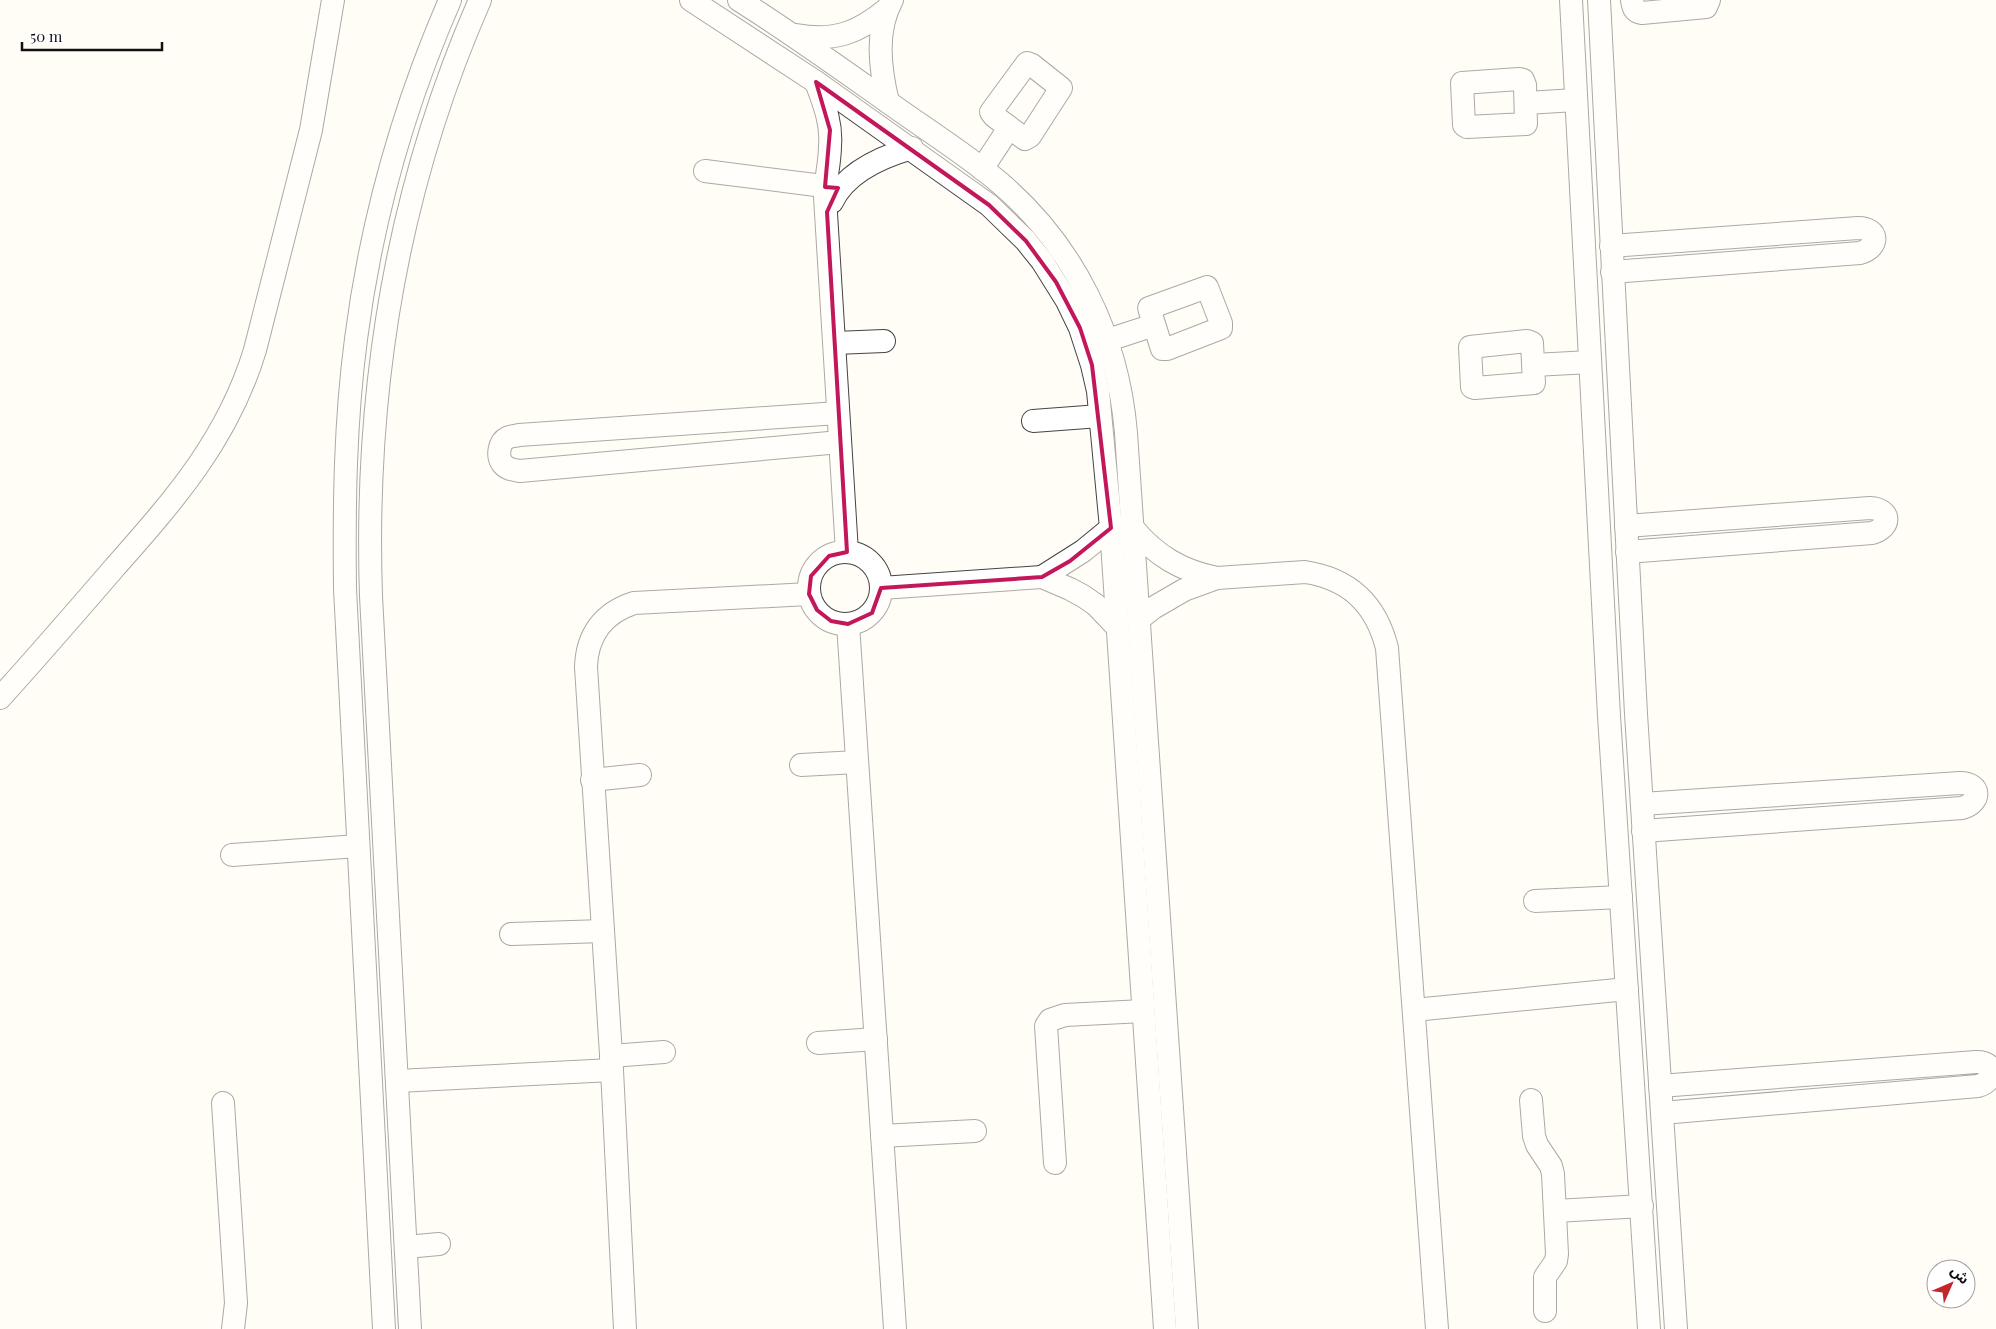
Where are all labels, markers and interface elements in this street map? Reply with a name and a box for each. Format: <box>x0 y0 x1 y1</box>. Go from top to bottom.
scale bar <box>22 20 162 52</box>
text: 50 m <box>30 26 63 46</box>
north arrow <box>1926 1259 1976 1309</box>
text: ش <box>1947 1261 1974 1288</box>

